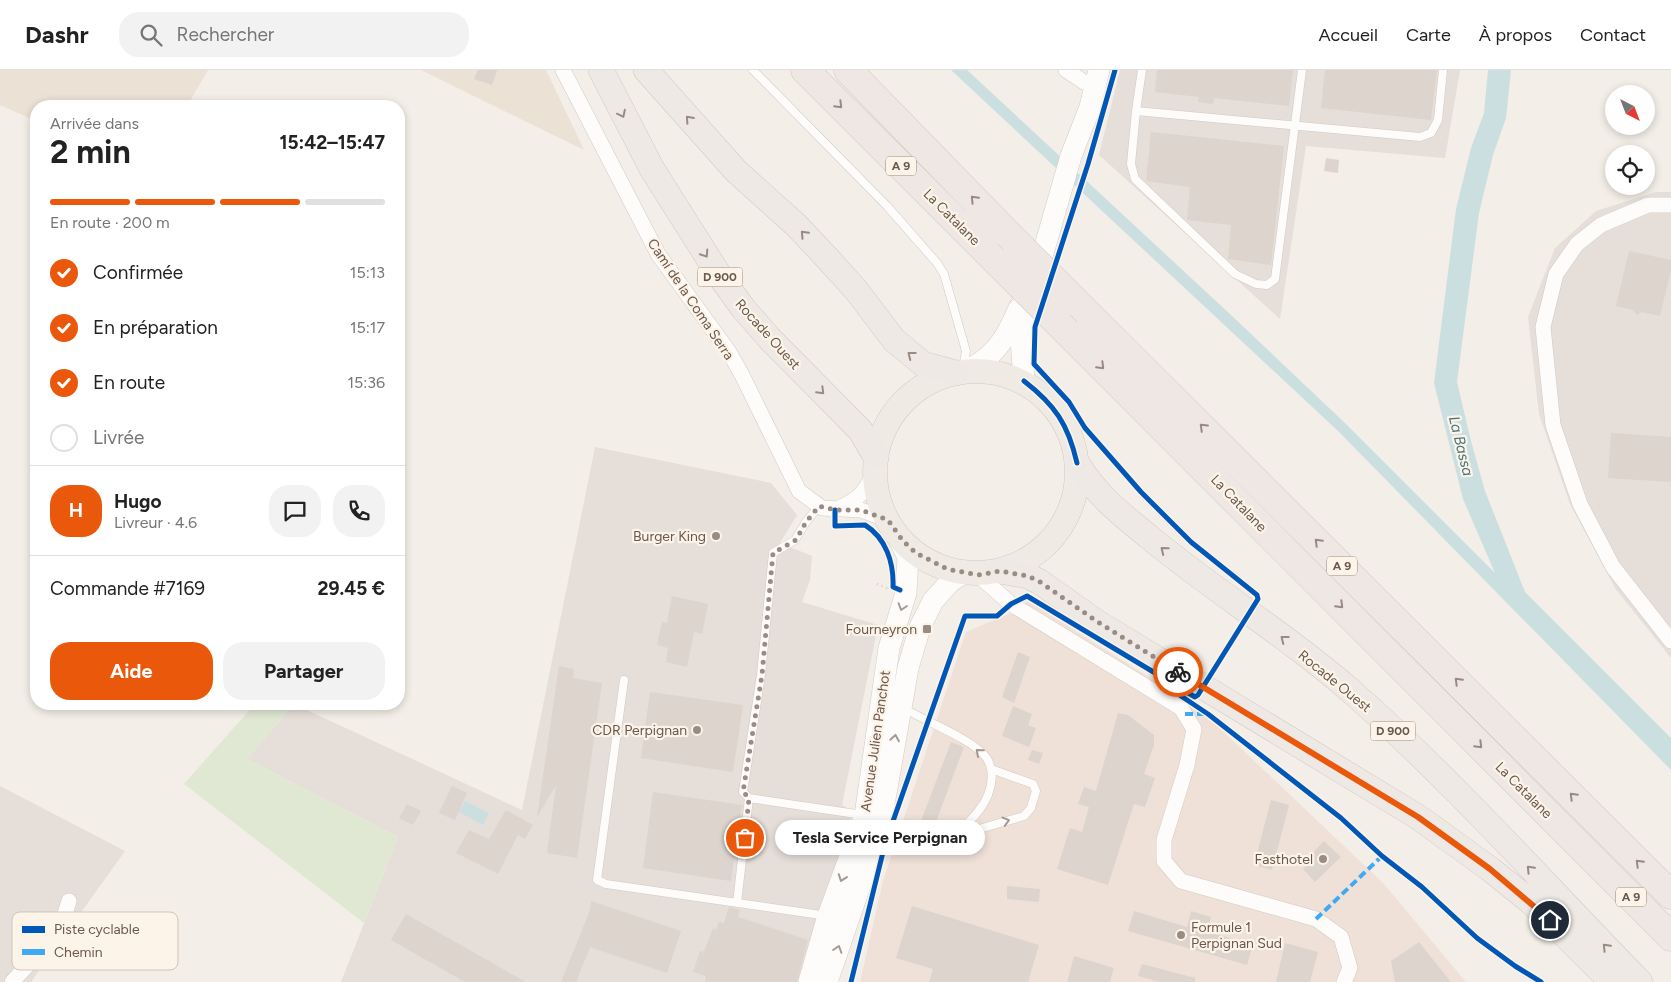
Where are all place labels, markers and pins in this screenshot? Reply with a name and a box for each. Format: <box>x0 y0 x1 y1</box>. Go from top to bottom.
place label: Burger King <box>633 528 706 545</box>
marker: Burger King <box>710 530 722 542</box>
place label: Fourneyron <box>846 621 917 638</box>
marker: Fourneyron <box>921 623 933 635</box>
place label: CDR Perpignan <box>592 722 687 739</box>
marker: CDR Perpignan <box>691 724 703 736</box>
pin <box>724 817 766 859</box>
callout: Tesla Service Perpignan <box>775 820 985 856</box>
place label: Fasthotel <box>1255 851 1313 868</box>
marker: Fasthotel <box>1317 853 1329 865</box>
pin <box>1529 899 1571 941</box>
place label: Formule 1 Perpignan Sud <box>1191 919 1282 952</box>
marker: Formule 1 Perpignan Sud <box>1175 929 1187 941</box>

